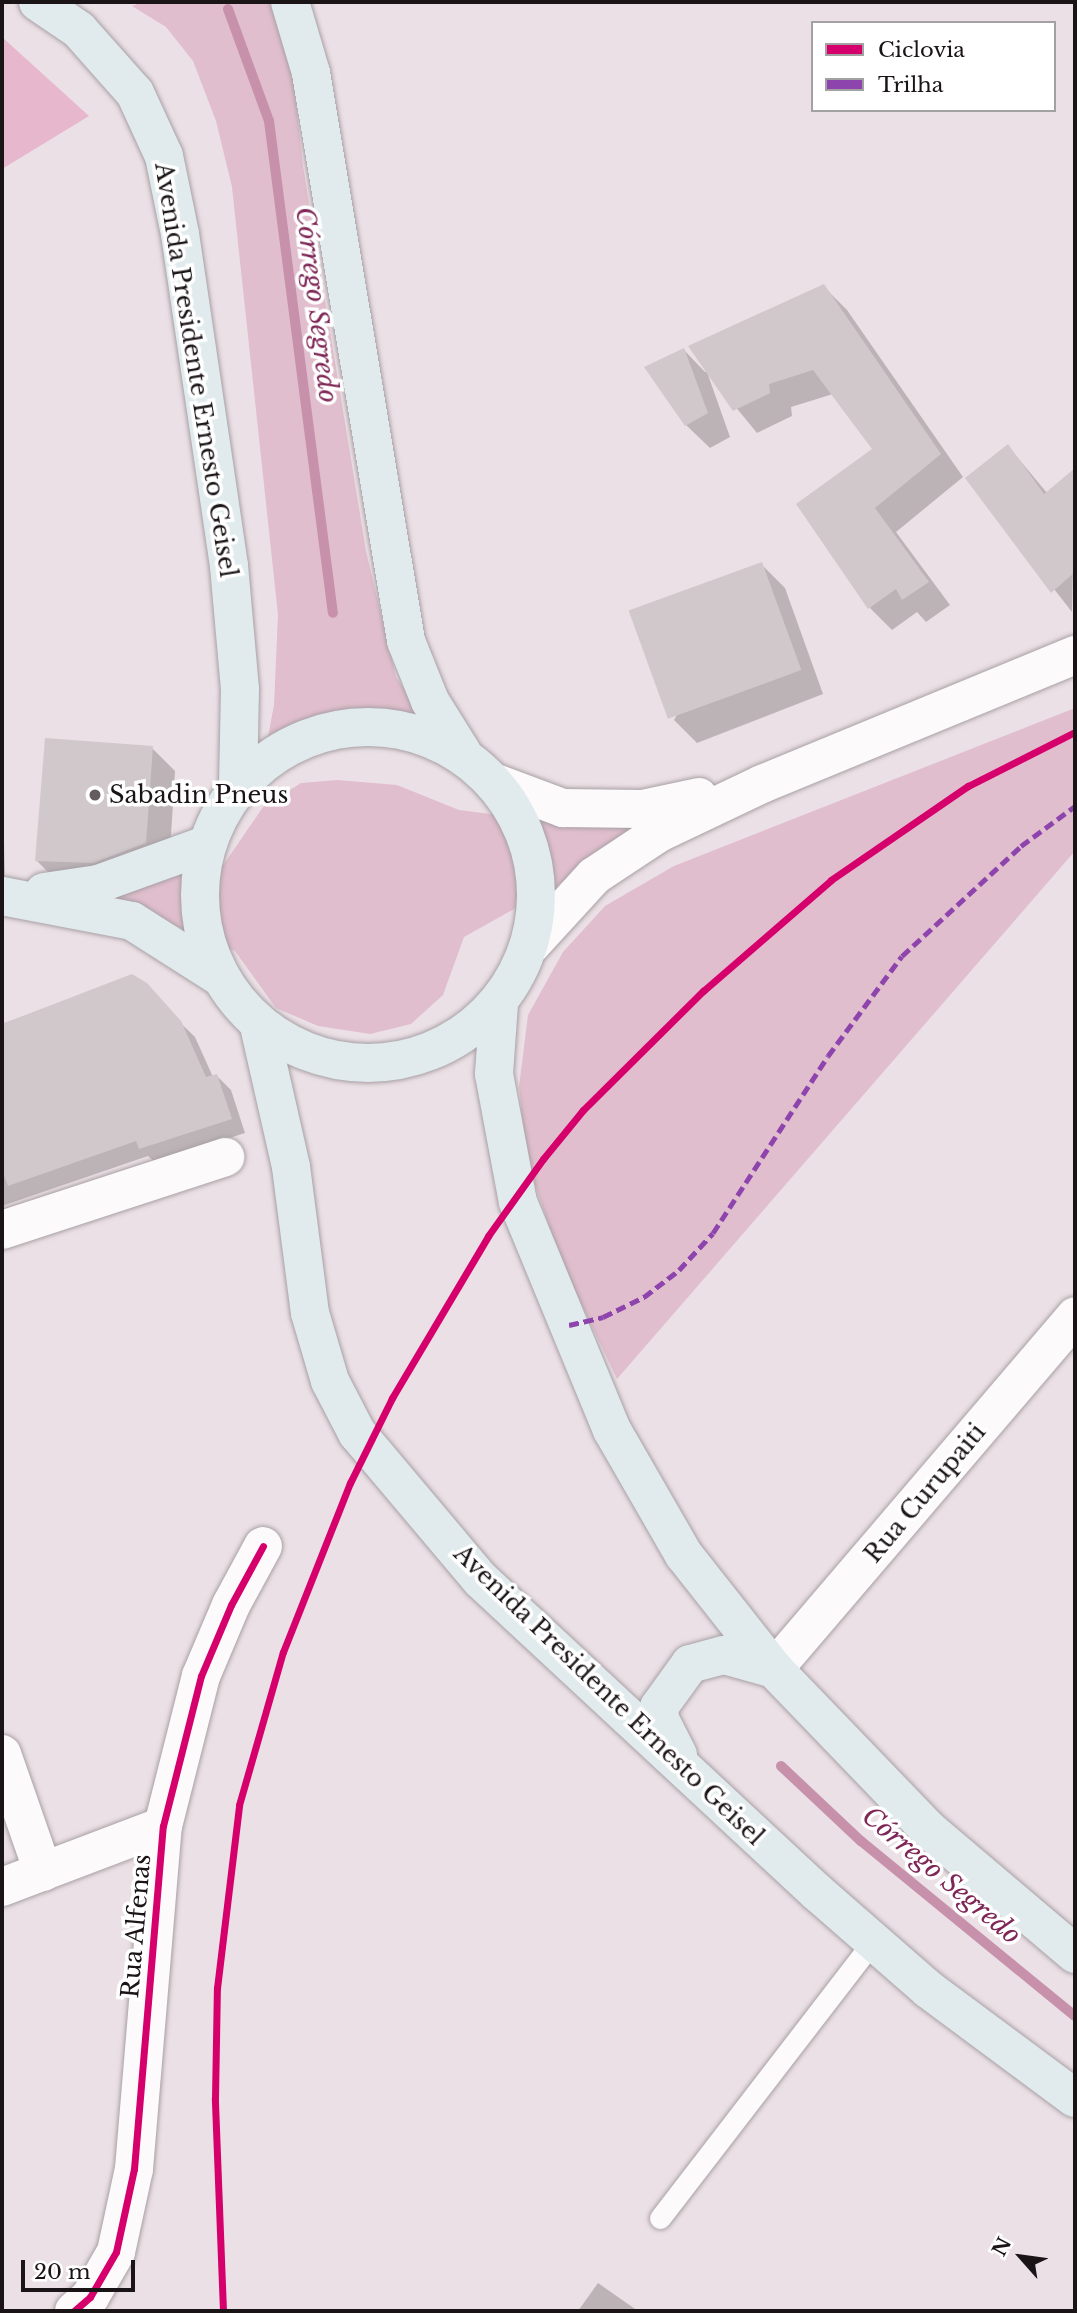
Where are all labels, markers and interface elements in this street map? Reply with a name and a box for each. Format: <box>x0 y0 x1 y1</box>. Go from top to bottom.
legend <box>811 21 1056 112</box>
text: Ciclovia <box>878 37 965 63</box>
text: Trilha <box>878 72 943 98</box>
street label: Avenida Presidente Ernesto Geisel <box>149 160 243 580</box>
water label: Córrego Segredo <box>289 205 343 405</box>
place label: Sabadin Pneus <box>109 781 288 809</box>
marker: Sabadin Pneus <box>87 787 103 803</box>
street label: Rua Curupaiti <box>858 1417 992 1569</box>
street label: Avenida Presidente Ernesto Geisel <box>448 1539 770 1851</box>
water label: Córrego Segredo <box>855 1801 1027 1951</box>
street label: Rua Alfenas <box>115 1852 157 2000</box>
north arrow <box>986 2222 1056 2292</box>
text: N <box>988 2234 1016 2260</box>
scale bar <box>24 2246 138 2290</box>
text: 20 m <box>34 2259 91 2285</box>

